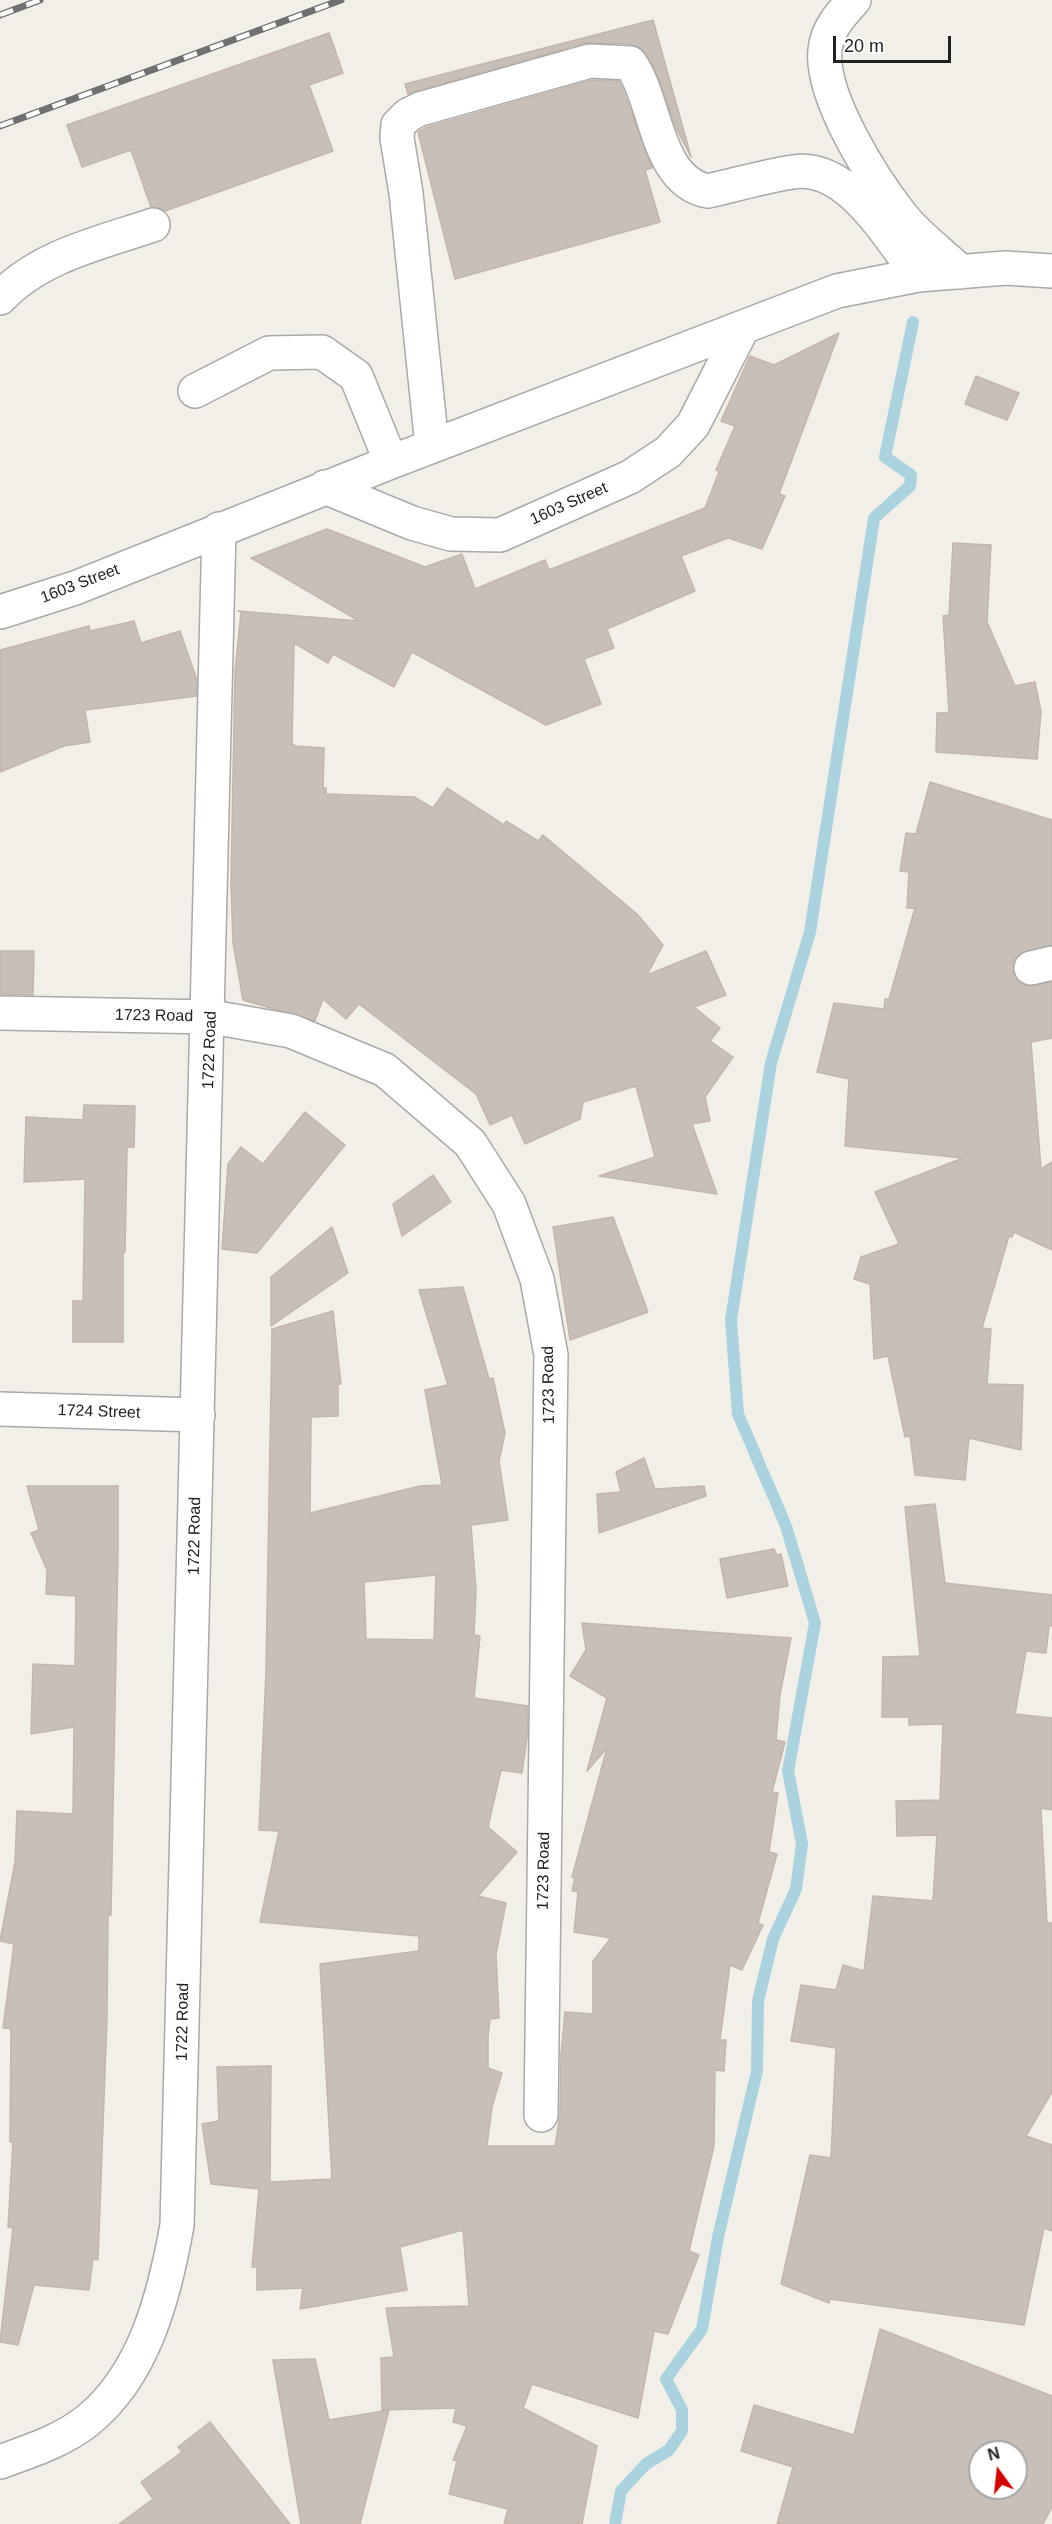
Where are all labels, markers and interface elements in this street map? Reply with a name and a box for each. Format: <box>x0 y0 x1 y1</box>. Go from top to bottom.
scale bar <box>836 24 954 62</box>
text: 20 m <box>844 36 884 56</box>
street label: 1603 Street <box>527 478 611 530</box>
street label: 1603 Street <box>38 560 122 608</box>
street label: 1723 Road <box>115 1006 193 1026</box>
street label: 1722 Road <box>199 1011 221 1089</box>
street label: 1723 Road <box>539 1346 559 1424</box>
street label: 1724 Street <box>57 1401 141 1423</box>
street label: 1722 Road <box>185 1497 205 1575</box>
street label: 1723 Road <box>534 1832 554 1910</box>
street label: 1722 Road <box>173 1983 193 2061</box>
north arrow <box>968 2440 1028 2500</box>
text: N <box>986 2444 1002 2464</box>

